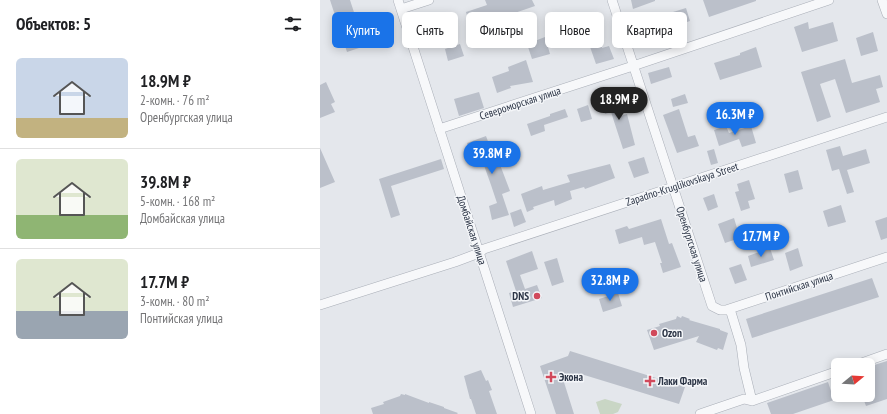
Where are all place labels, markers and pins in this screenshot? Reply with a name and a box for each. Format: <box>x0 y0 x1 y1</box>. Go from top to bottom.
pin: 18.9M ₽ <box>582 87 656 121</box>
pin: 16.3M ₽ <box>698 102 772 136</box>
pin: 39.8M ₽ <box>455 141 529 175</box>
pin: 17.7M ₽ <box>724 224 798 258</box>
pin: 32.8M ₽ <box>573 268 647 302</box>
place label: DNS <box>512 289 529 303</box>
marker: DNS <box>532 291 542 301</box>
place label: Ozon <box>662 326 682 340</box>
marker: Ozon <box>649 328 659 338</box>
place label: Экона <box>559 370 583 384</box>
marker: Экона <box>546 372 556 382</box>
place label: Лаки Фарма <box>657 374 708 388</box>
marker: Лаки Фарма <box>645 376 655 386</box>

